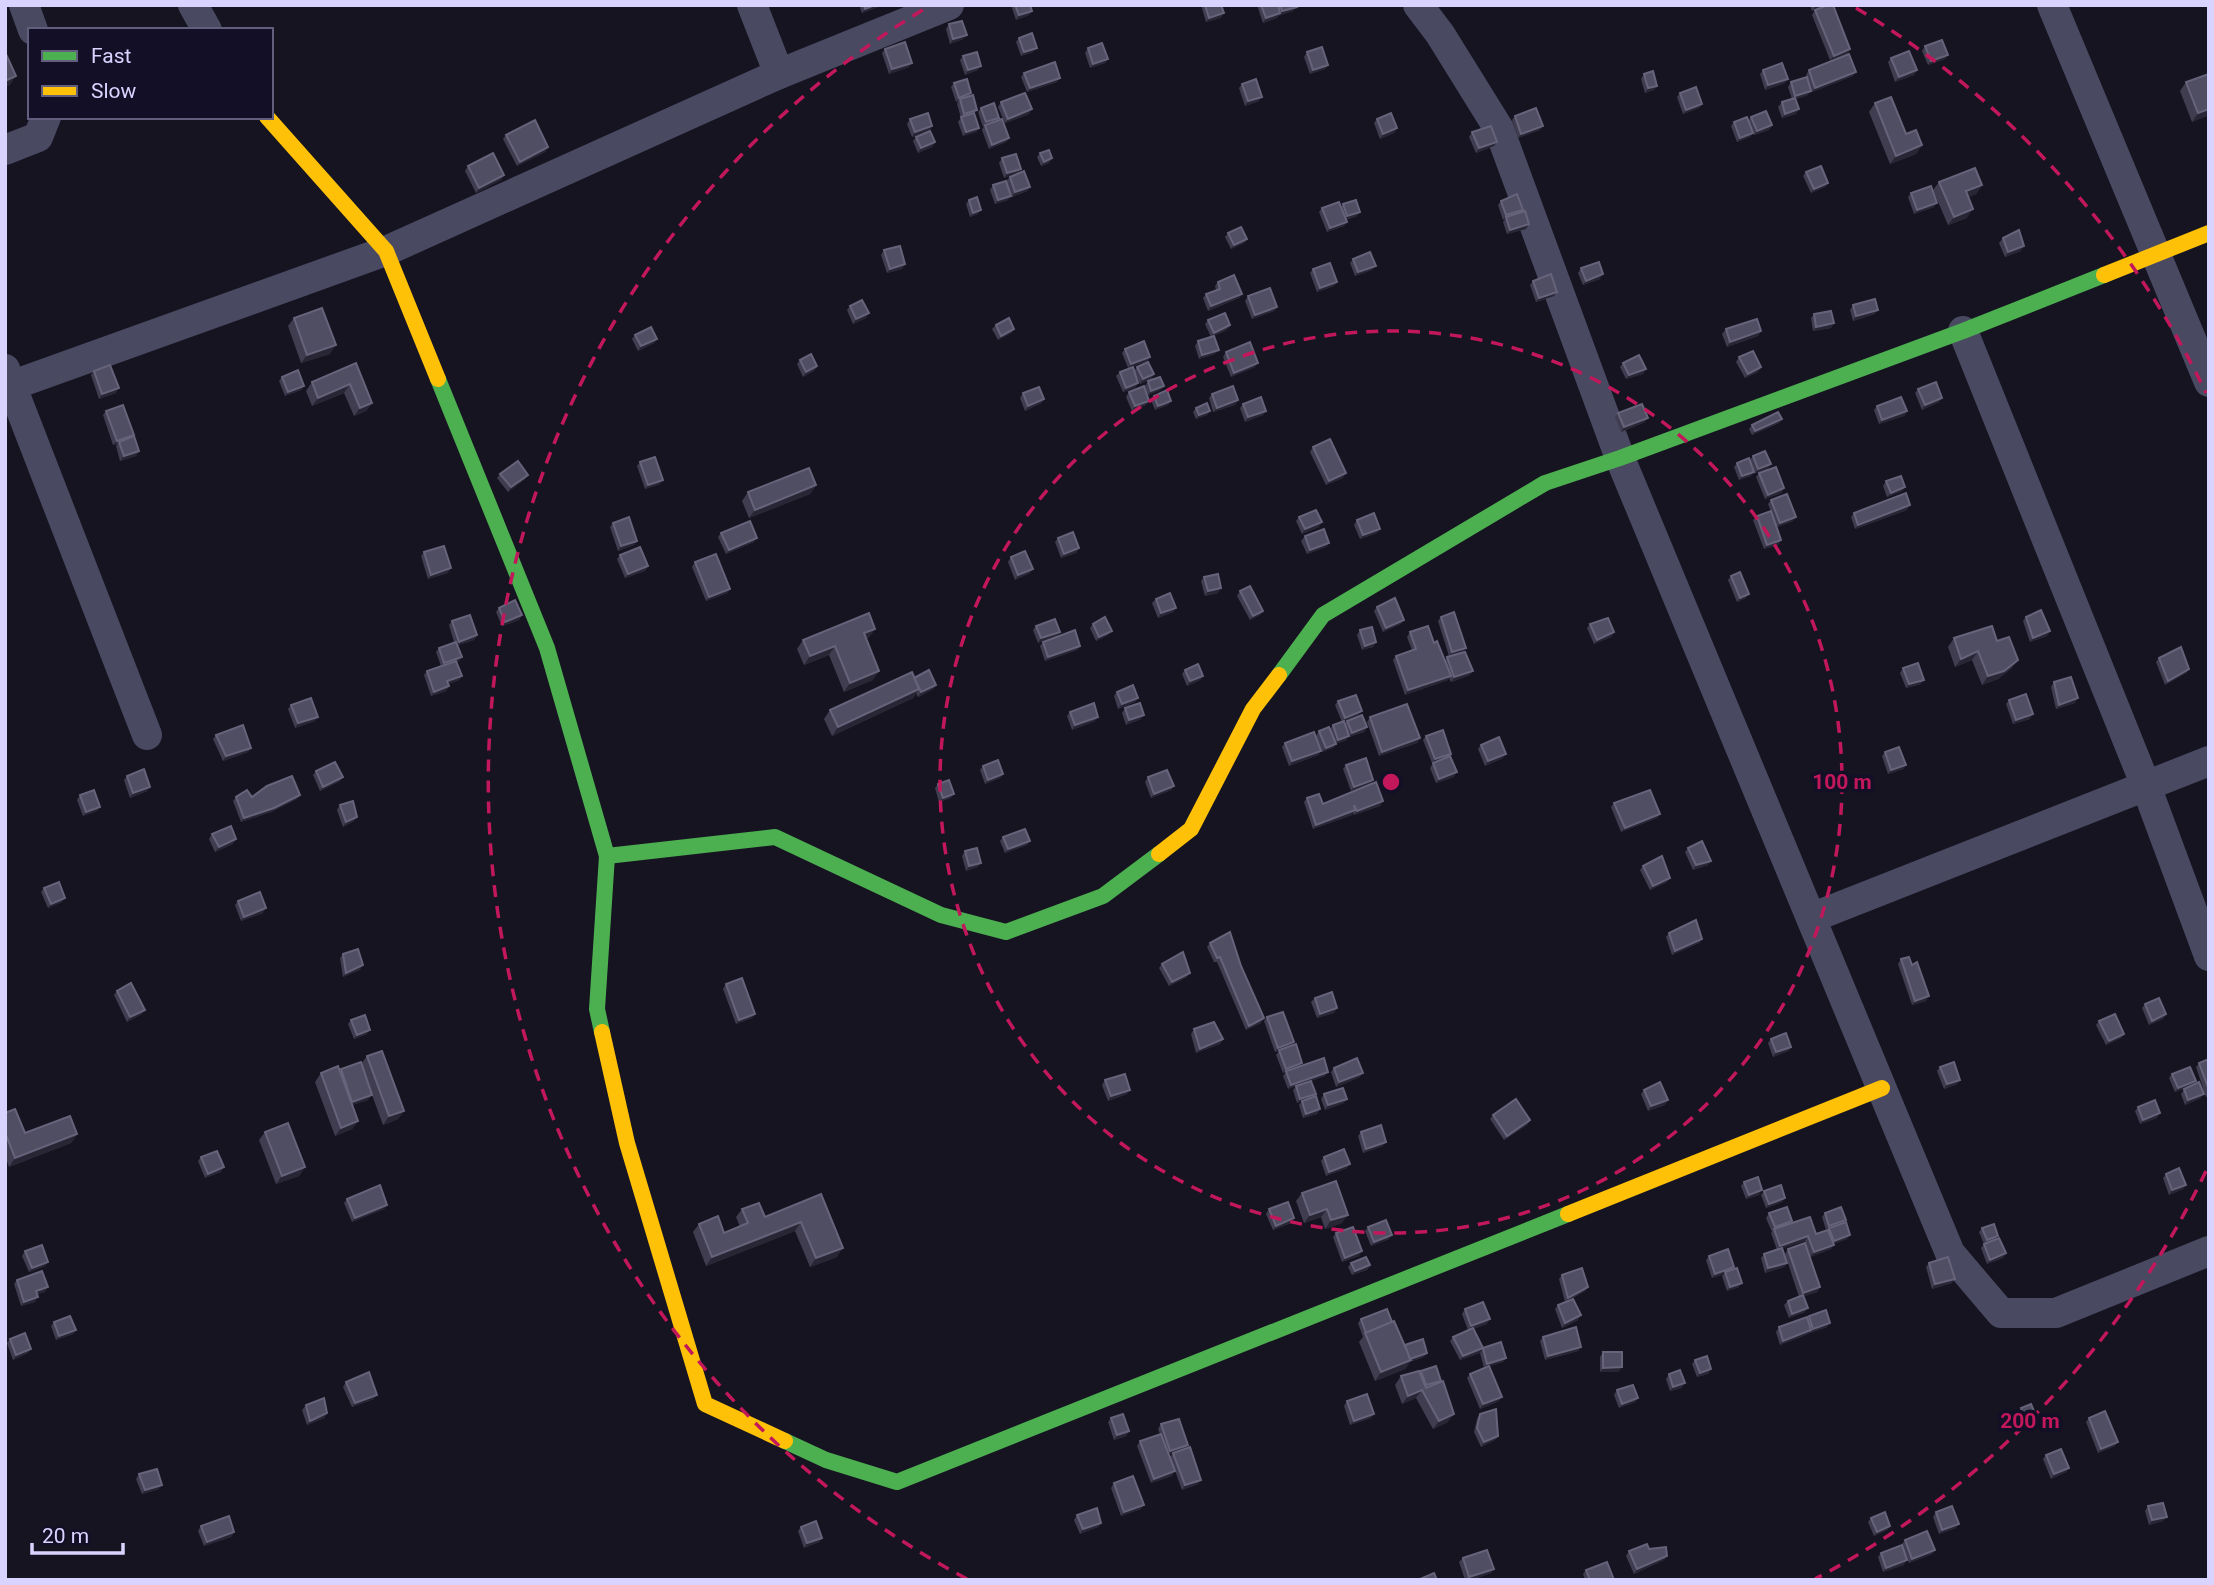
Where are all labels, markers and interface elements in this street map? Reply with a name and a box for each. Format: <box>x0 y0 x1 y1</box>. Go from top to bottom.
legend <box>28 28 273 119</box>
text: Fast <box>91 44 132 68</box>
text: Slow <box>91 79 137 103</box>
centre of rings <box>1379 770 1403 794</box>
text: 100 m <box>1812 770 1872 794</box>
text: 200 m <box>2000 1409 2060 1433</box>
scale bar <box>32 1512 122 1556</box>
text: 20 m <box>42 1524 89 1548</box>

